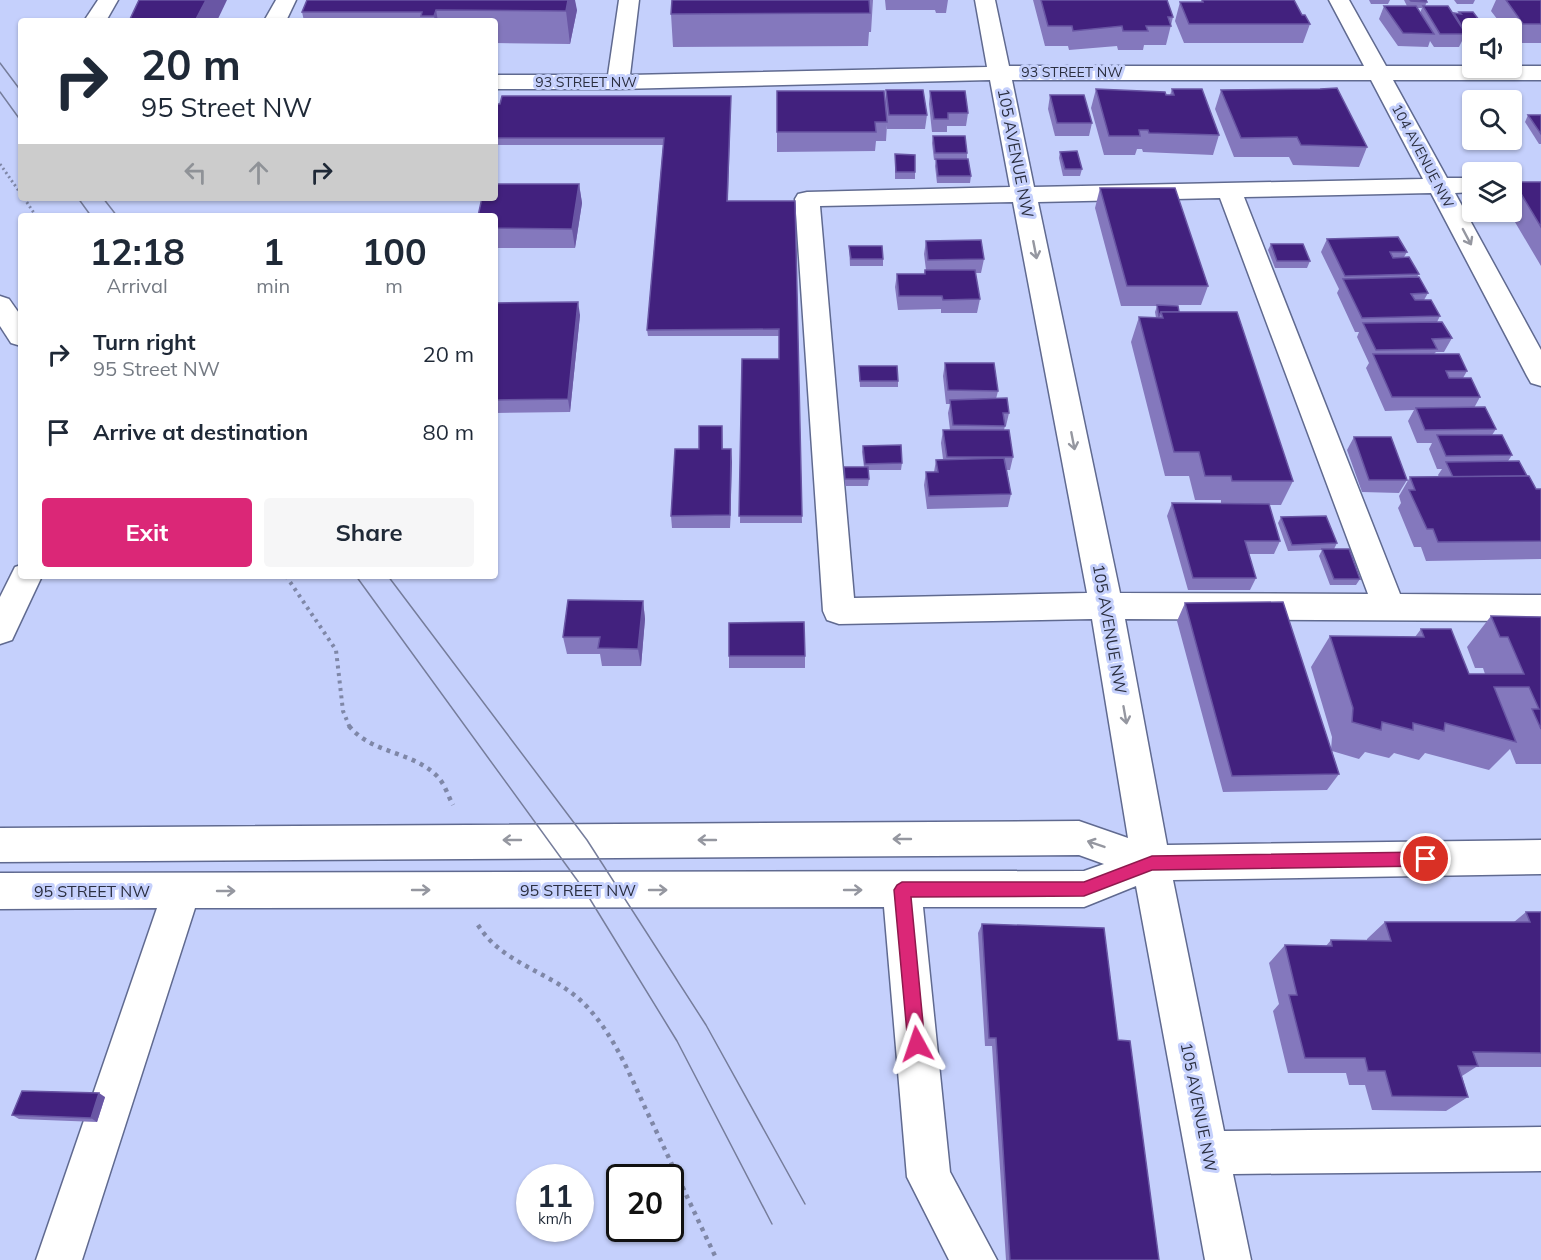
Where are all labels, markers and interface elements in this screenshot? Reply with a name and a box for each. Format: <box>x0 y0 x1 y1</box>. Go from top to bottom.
map controls <box>1462 18 1522 222</box>
button: sound <box>1462 18 1522 78</box>
text: 20 m <box>141 38 241 91</box>
icon: right <box>42 42 120 120</box>
street label: 93 STREET NW <box>1021 63 1123 81</box>
street label: 93 STREET NW <box>535 73 637 91</box>
street label: 105 AVENUE NW <box>994 87 1038 220</box>
text: 95 Street NW <box>141 90 312 124</box>
button: search <box>1462 90 1522 150</box>
street label: 104 AVENUE NW <box>1388 101 1458 211</box>
icon: left <box>179 156 212 189</box>
icon: ahead <box>242 156 275 189</box>
icon: right <box>305 156 338 189</box>
button: layers <box>1462 162 1522 222</box>
one-way arrow <box>1462 228 1473 246</box>
text: 12:18 <box>89 229 185 274</box>
text: 1 <box>262 229 284 274</box>
text: 100 <box>362 229 427 274</box>
one-way arrow <box>1030 240 1041 259</box>
text: Arrival <box>107 273 168 298</box>
text: min <box>256 273 290 298</box>
text: m <box>385 273 403 298</box>
text: Turn right <box>93 328 196 356</box>
icon: right <box>42 338 75 371</box>
text: 20 m <box>423 340 474 368</box>
text: 95 Street NW <box>93 356 220 381</box>
icon: arrive <box>42 416 75 449</box>
text: Arrive at destination <box>93 418 308 446</box>
text: 80 m <box>423 418 474 446</box>
one-way arrow <box>1068 431 1079 451</box>
button: Exit <box>42 498 252 567</box>
button: Share <box>264 498 474 567</box>
street label: 105 AVENUE NW <box>1089 563 1131 696</box>
one-way arrow <box>1120 705 1131 725</box>
one-way arrow <box>893 833 913 845</box>
pin <box>1400 833 1451 884</box>
one-way arrow <box>503 834 523 846</box>
one-way arrow <box>698 834 718 846</box>
one-way arrow <box>1087 838 1106 849</box>
icon: arrive <box>1409 842 1442 875</box>
street label: 95 STREET NW <box>520 880 636 900</box>
street label: 95 STREET NW <box>34 881 150 901</box>
one-way arrow <box>411 884 431 896</box>
one-way arrow <box>648 884 668 896</box>
one-way arrow <box>843 884 863 896</box>
one-way arrow <box>216 885 236 897</box>
position arrow <box>885 1012 949 1076</box>
street label: 105 AVENUE NW <box>1177 1041 1221 1174</box>
speed limit sign: 20 <box>606 1164 684 1242</box>
text: 11 <box>537 1177 573 1215</box>
text: km/h <box>538 1209 572 1228</box>

